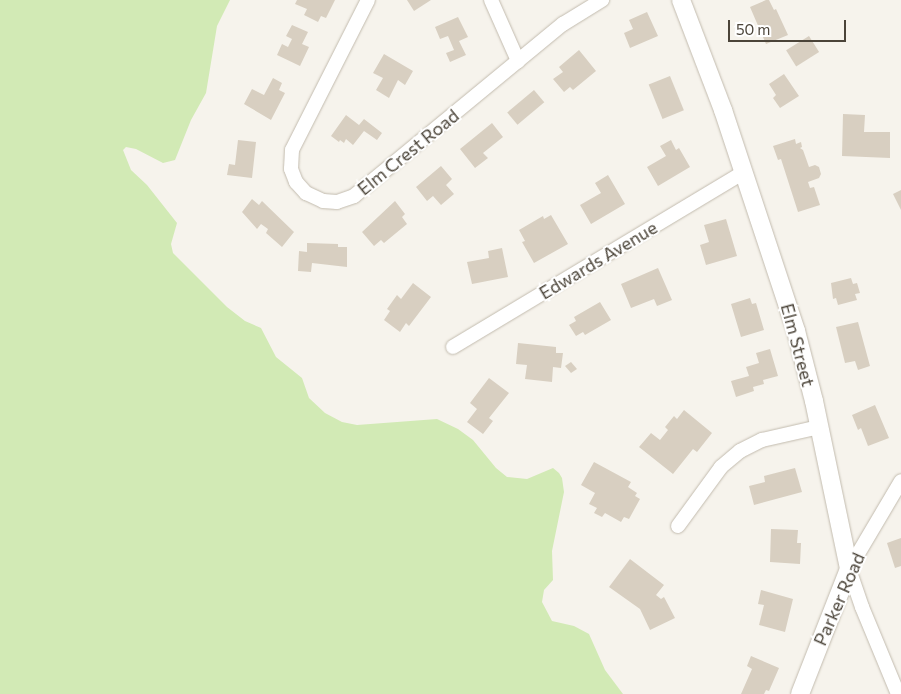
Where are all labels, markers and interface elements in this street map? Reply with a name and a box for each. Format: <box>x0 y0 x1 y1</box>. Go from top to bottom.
scale bar <box>731 10 848 42</box>
text: 50 m <box>736 20 770 38</box>
street label: Elm Crest Road <box>353 105 463 199</box>
street label: Edwards Avenue <box>535 216 661 304</box>
street label: Elm Street <box>777 301 819 389</box>
street label: Parker Road <box>809 549 869 649</box>

